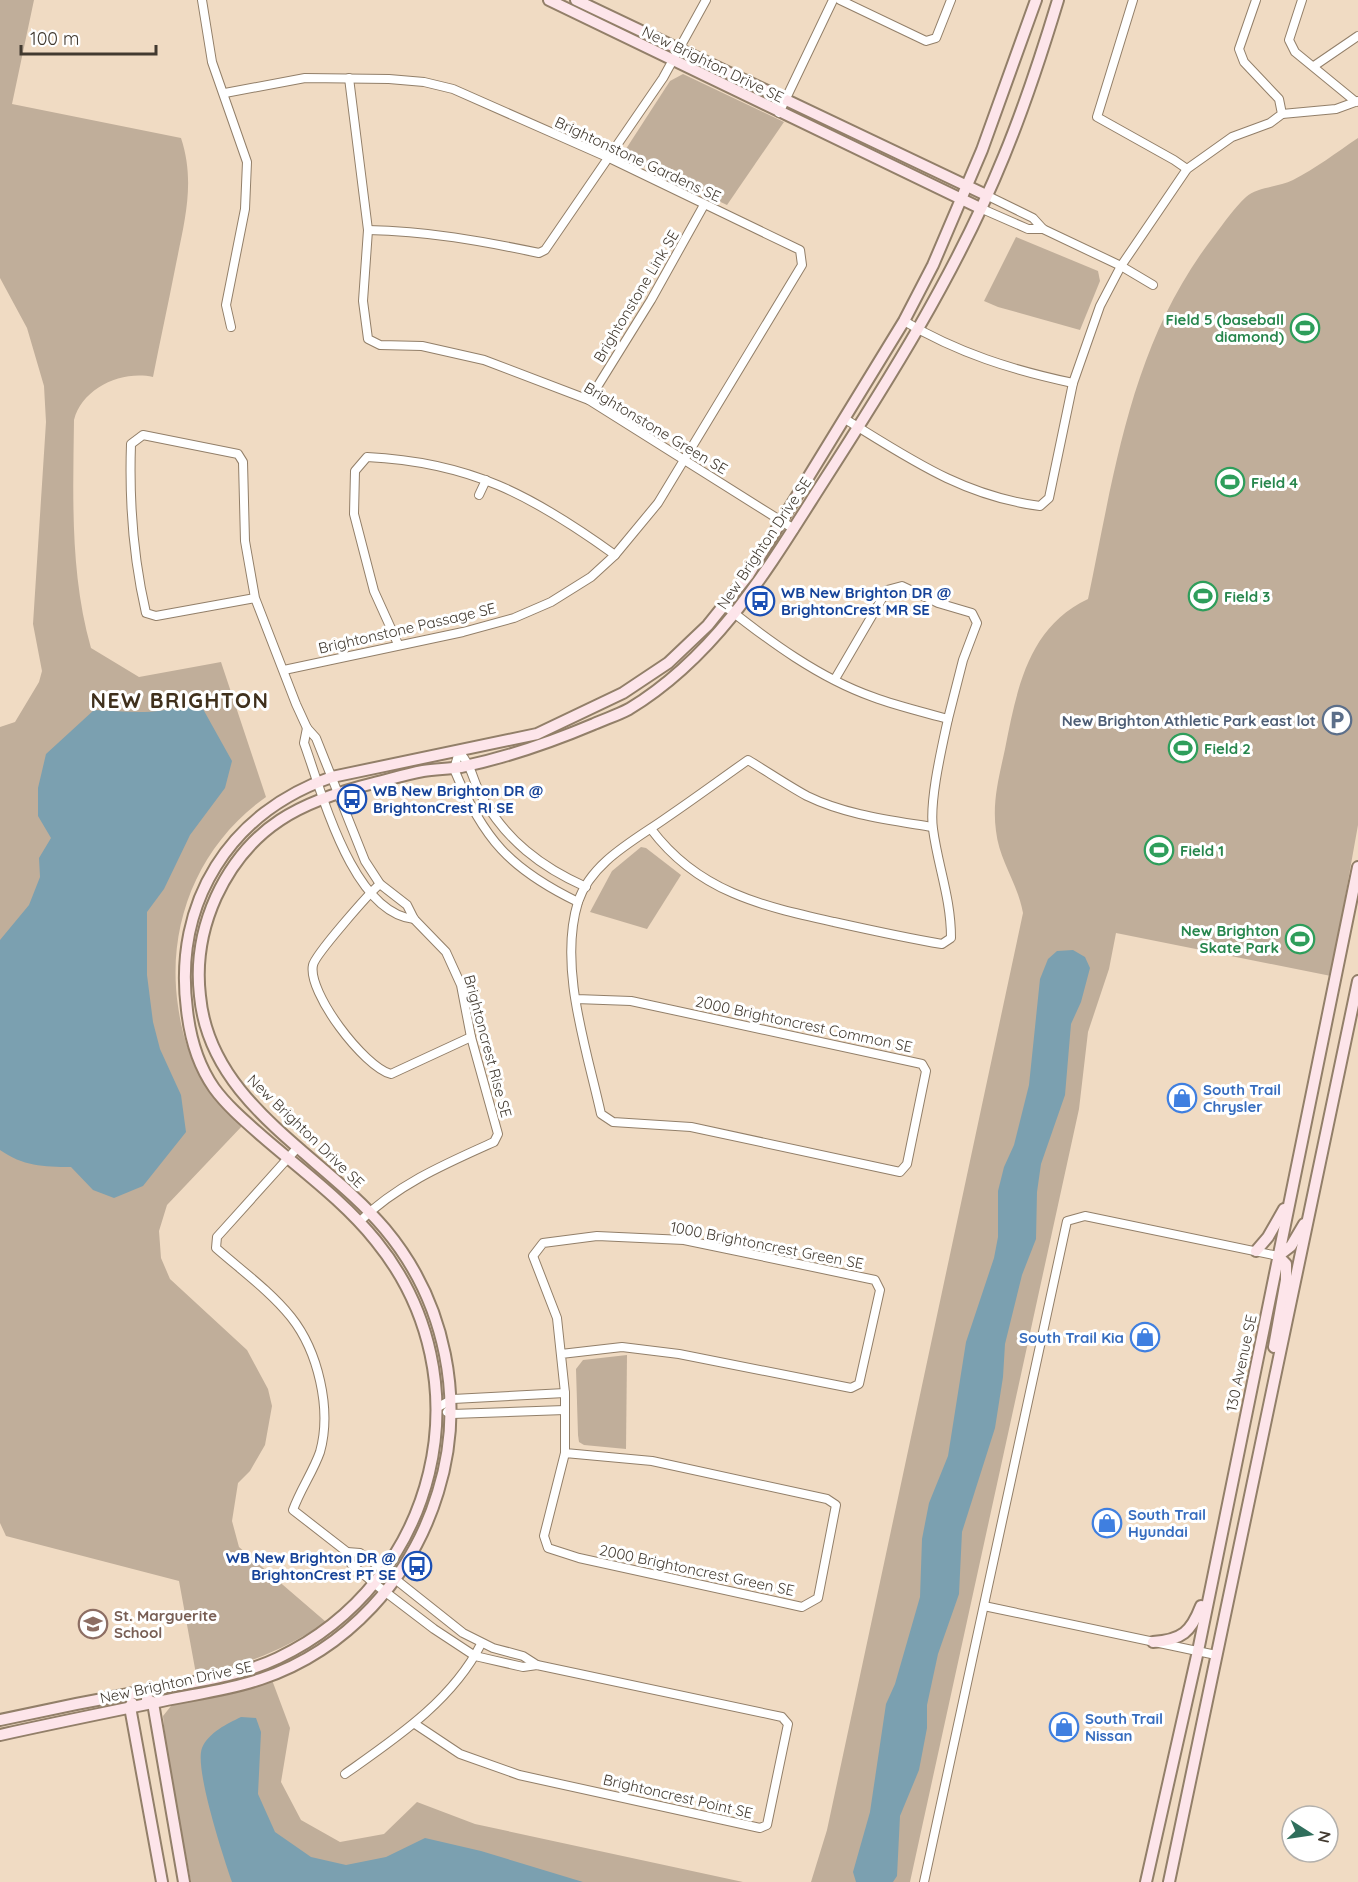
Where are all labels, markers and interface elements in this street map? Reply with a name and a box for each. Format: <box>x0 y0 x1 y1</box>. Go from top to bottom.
scale bar <box>21 18 156 56</box>
street label: New Brighton Drive SE <box>639 21 787 107</box>
text: 100 m <box>30 27 79 50</box>
street label: Brightonstone Gardens SE <box>552 112 724 206</box>
street label: Brightonstone Link SE <box>589 227 683 365</box>
place label: Field 5 (baseball diamond) <box>1166 310 1284 346</box>
sports icon: Field 5 (baseball diamond) <box>1289 312 1321 344</box>
street label: Brightonstone Green SE <box>581 378 731 478</box>
sports icon: Field 4 <box>1214 466 1246 498</box>
street label: New Brighton Drive SE <box>713 473 815 613</box>
place label: Field 4 <box>1251 473 1298 492</box>
sports icon: Field 3 <box>1187 580 1219 612</box>
place label: WB New Brighton DR @ BrightonCrest MR SE <box>781 583 951 619</box>
bus stop icon: WB New Brighton DR @ BrightonCrest MR SE <box>744 585 776 617</box>
place label: Field 3 <box>1224 587 1270 606</box>
street label: Brightonstone Passage SE <box>316 598 498 658</box>
district label: NEW BRIGHTON <box>91 687 269 713</box>
parking icon: New Brighton Athletic Park east lot <box>1321 704 1353 736</box>
place label: New Brighton Athletic Park east lot <box>1062 711 1316 730</box>
sports icon: Field 2 <box>1167 732 1199 764</box>
place label: Field 2 <box>1204 739 1251 758</box>
place label: WB New Brighton DR @ BrightonCrest RI SE <box>373 781 543 817</box>
bus stop icon: WB New Brighton DR @ BrightonCrest RI SE <box>336 783 368 815</box>
sports icon: Field 1 <box>1143 834 1175 866</box>
place label: Field 1 <box>1180 841 1224 860</box>
place label: New Brighton Skate Park <box>1181 921 1279 957</box>
sports icon: New Brighton Skate Park <box>1284 923 1316 955</box>
street label: Brightoncrest Rise SE <box>460 973 516 1119</box>
street label: 2000 Brightoncrest Common SE <box>694 992 914 1056</box>
street label: New Brighton Drive SE <box>244 1070 368 1192</box>
place label: South Trail Chrysler <box>1203 1080 1281 1116</box>
shop icon: South Trail Chrysler <box>1166 1082 1198 1114</box>
street label: 1000 Brightoncrest Green SE <box>669 1217 865 1273</box>
street label: 130 Avenue SE <box>1221 1313 1261 1413</box>
shop icon: South Trail Kia <box>1129 1321 1161 1353</box>
place label: South Trail Kia <box>1019 1328 1124 1347</box>
place label: South Trail Hyundai <box>1128 1505 1206 1541</box>
shop icon: South Trail Hyundai <box>1091 1507 1123 1539</box>
street label: 2000 Brightoncrest Green SE <box>598 1540 796 1600</box>
place label: WB New Brighton DR @ BrightonCrest PT SE <box>226 1548 396 1584</box>
bus stop icon: WB New Brighton DR @ BrightonCrest PT SE <box>401 1550 433 1582</box>
place label: St. Marguerite School <box>114 1606 217 1642</box>
school or university icon: St. Marguerite School <box>77 1608 109 1640</box>
street label: New Brighton Drive SE <box>98 1657 254 1707</box>
place label: South Trail Nissan <box>1085 1709 1163 1745</box>
shop icon: South Trail Nissan <box>1048 1711 1080 1743</box>
street label: Brightoncrest Point SE <box>601 1770 755 1822</box>
north arrow <box>1280 1804 1340 1864</box>
text: N <box>1314 1829 1336 1845</box>

